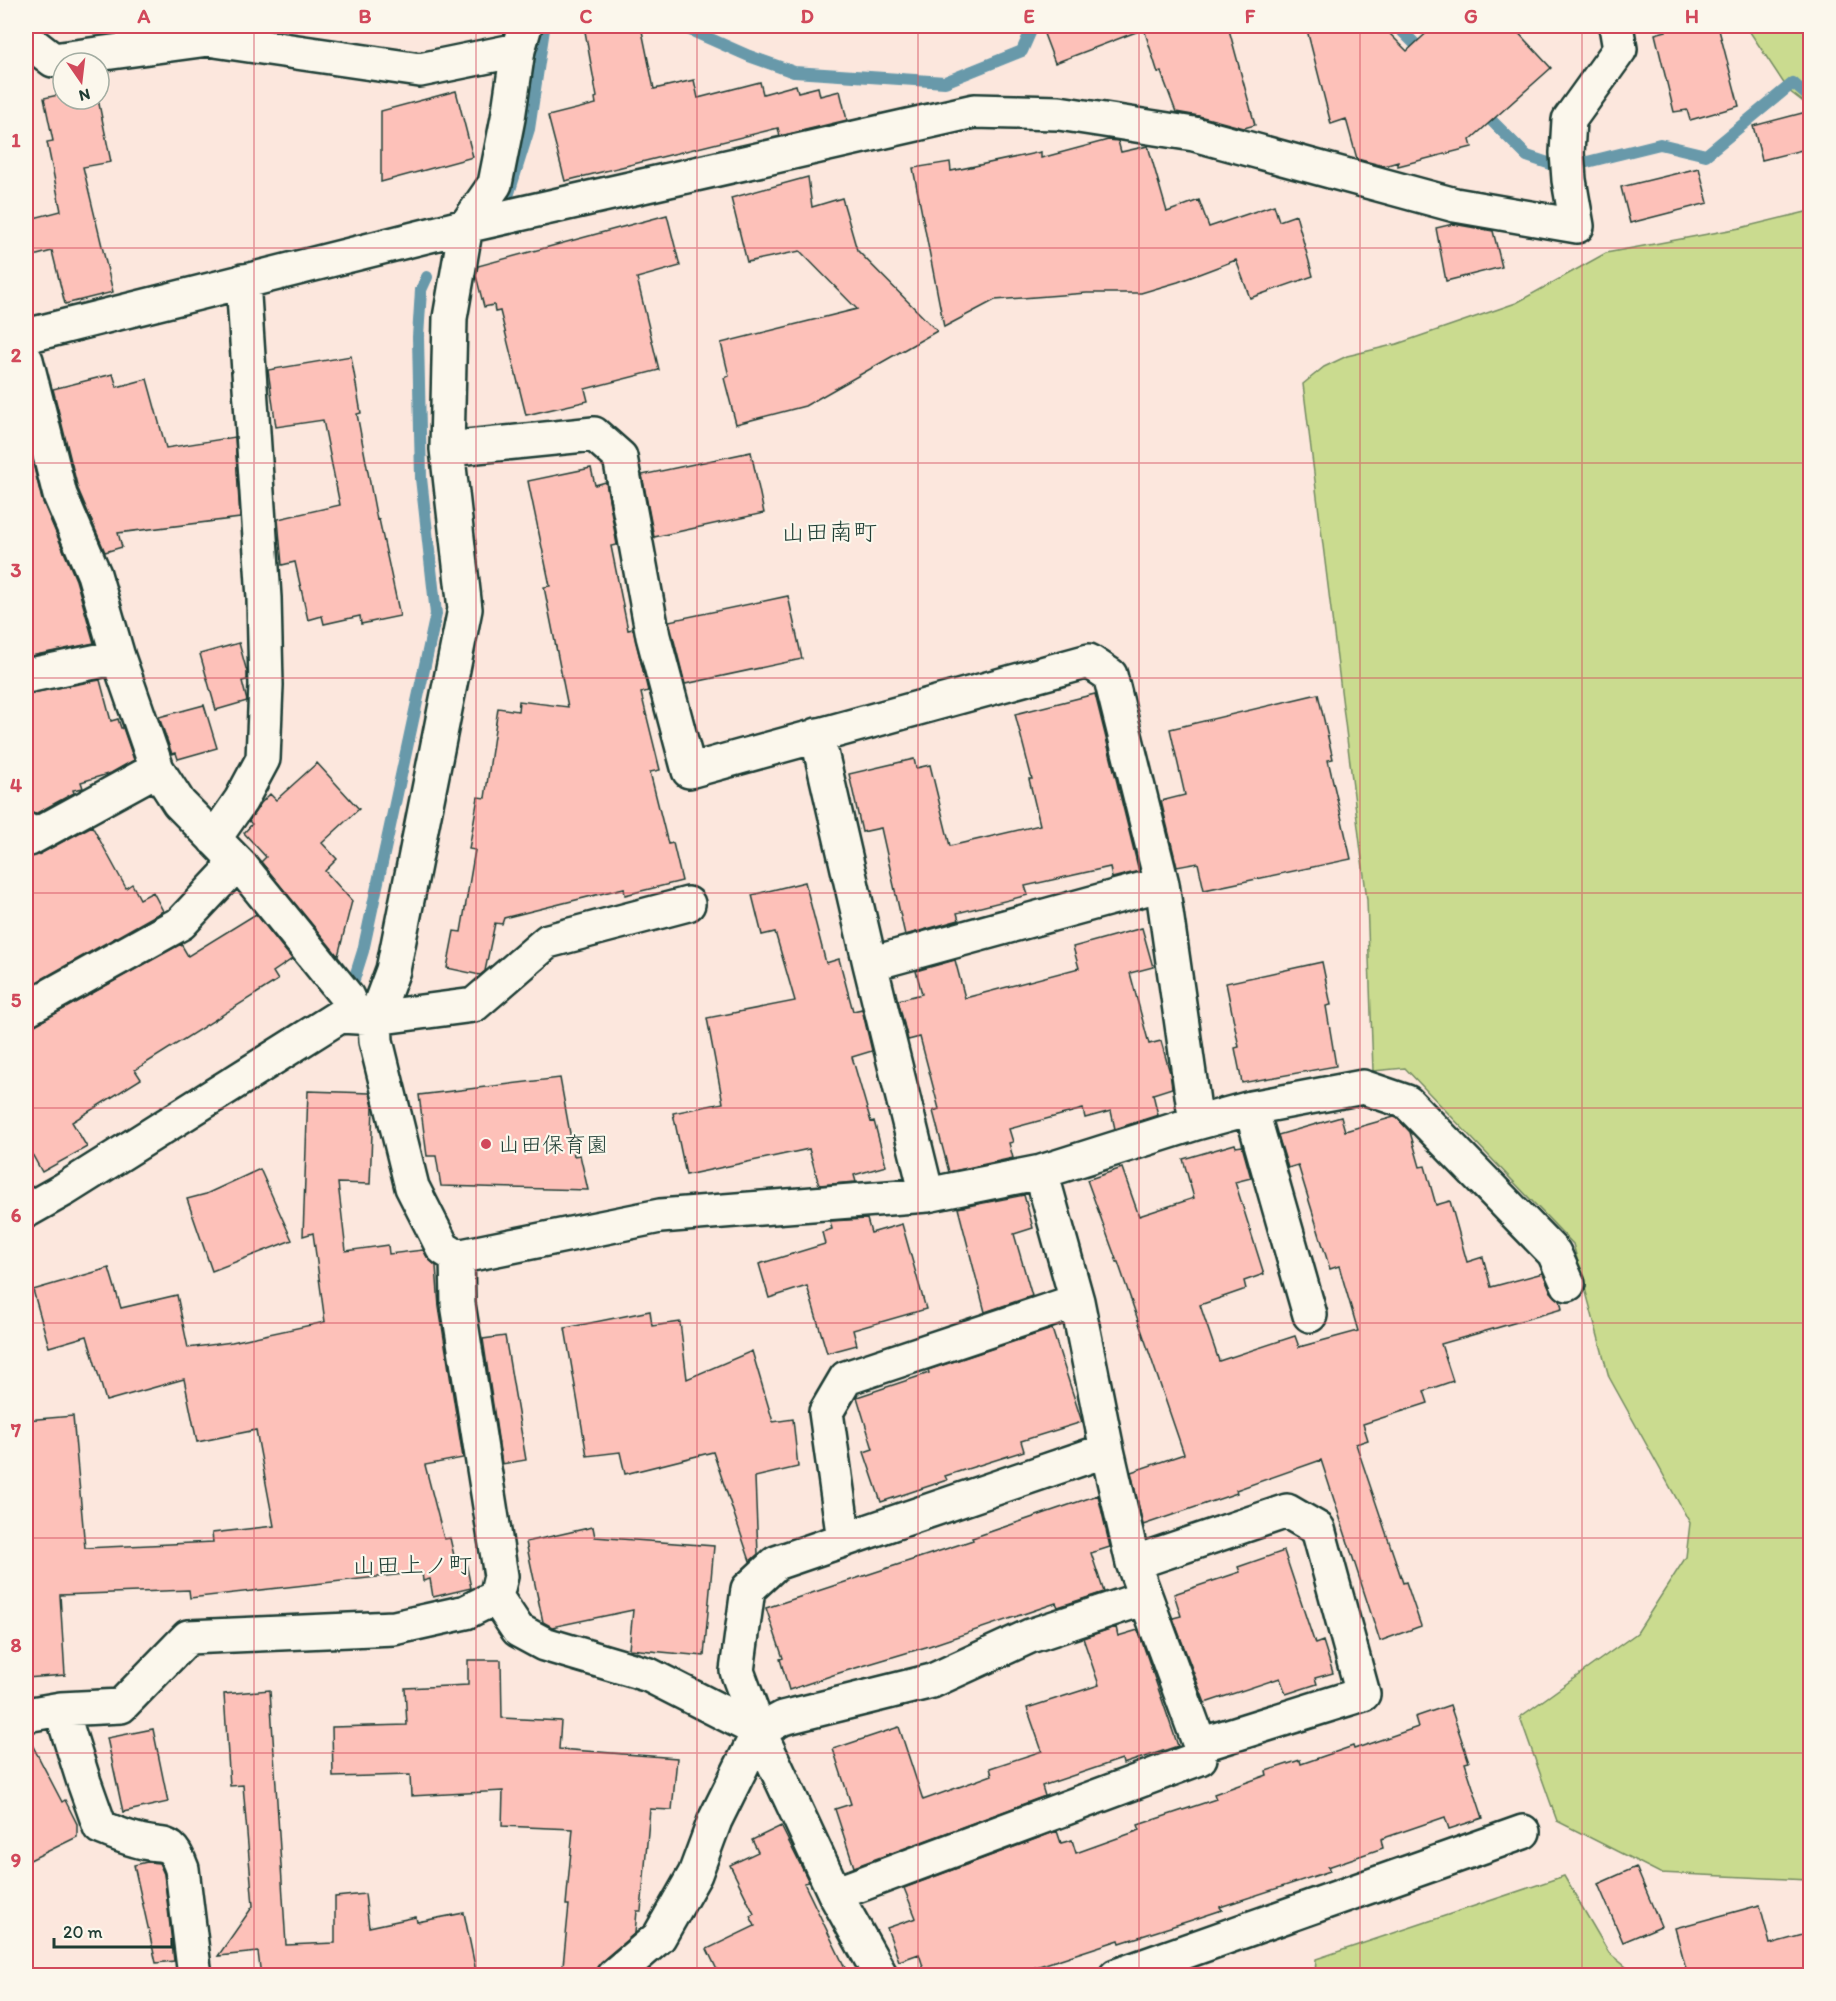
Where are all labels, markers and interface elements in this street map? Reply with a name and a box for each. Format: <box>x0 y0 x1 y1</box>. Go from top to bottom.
text: A <box>137 4 151 28</box>
text: B <box>359 4 372 28</box>
text: C <box>580 4 593 28</box>
text: D <box>800 4 814 28</box>
text: E <box>1023 4 1035 28</box>
text: F <box>1245 4 1256 28</box>
text: G <box>1464 4 1478 28</box>
text: H <box>1685 4 1699 28</box>
north arrow <box>51 51 111 111</box>
text: N <box>77 85 92 106</box>
text: 1 <box>11 128 21 152</box>
text: 2 <box>11 343 22 367</box>
district label: 山田南町 <box>781 517 877 546</box>
text: 3 <box>11 558 22 582</box>
text: 4 <box>10 773 22 797</box>
text: 5 <box>11 988 22 1012</box>
place label: 山田保育園 <box>498 1131 608 1158</box>
marker: 山田保育園 <box>479 1137 493 1151</box>
text: 6 <box>11 1203 22 1227</box>
text: 7 <box>10 1418 21 1442</box>
district label: 山田上ノ町 <box>352 1550 472 1579</box>
text: 8 <box>11 1633 22 1657</box>
text: 9 <box>11 1848 21 1872</box>
scale bar <box>54 1911 172 1949</box>
text: 20 m <box>63 1921 103 1943</box>

